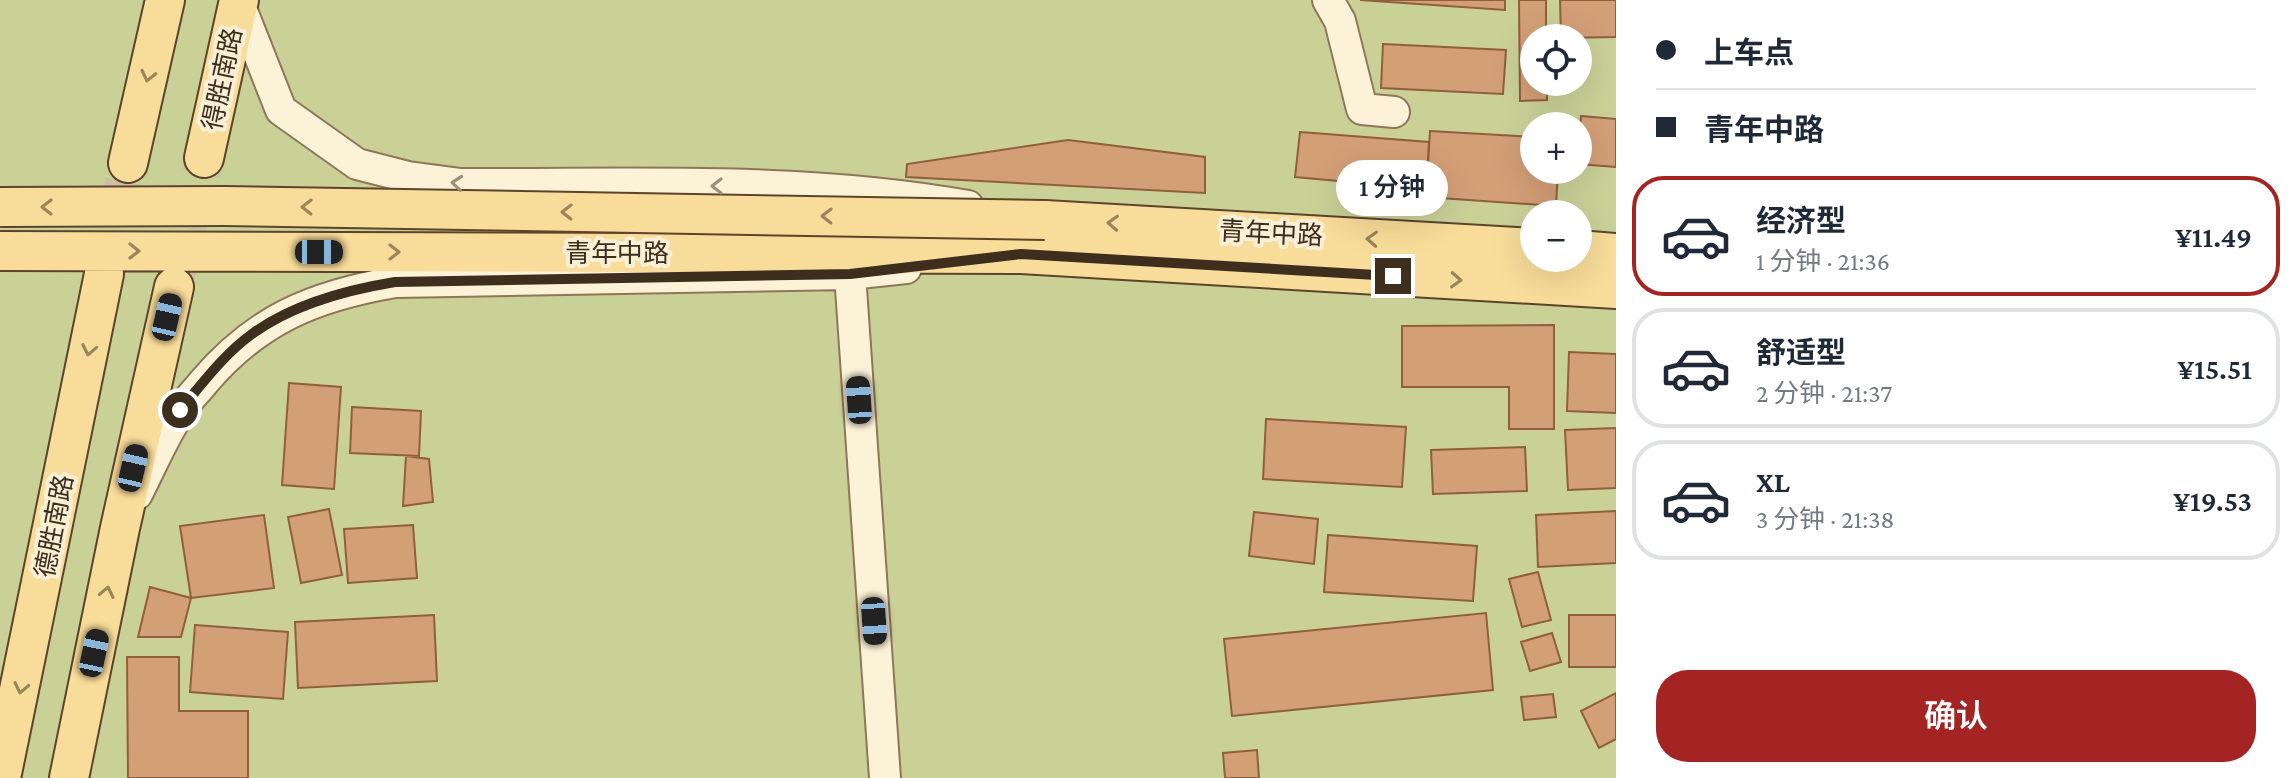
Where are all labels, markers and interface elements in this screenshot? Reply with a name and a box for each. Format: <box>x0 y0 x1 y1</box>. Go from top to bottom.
map controls <box>1520 24 1592 272</box>
button: locate <box>1520 24 1592 96</box>
street label: 得胜南路 <box>197 25 247 133</box>
text: 上车点 <box>1704 36 1794 69</box>
one-way arrow <box>140 69 157 82</box>
button: + <box>1520 112 1592 184</box>
text: 青年中路 <box>1704 113 1824 146</box>
callout: 1 分钟 <box>1337 160 1449 216</box>
text: 1 分钟 <box>1359 173 1425 202</box>
one-way arrow <box>450 175 463 192</box>
one-way arrow <box>710 177 723 195</box>
one-way arrow <box>40 198 53 216</box>
one-way arrow <box>300 199 313 216</box>
button: − <box>1520 200 1592 272</box>
icon: car <box>1660 200 1732 272</box>
one-way arrow <box>560 203 573 220</box>
text: 经济型 <box>1756 204 1846 237</box>
one-way arrow <box>820 207 833 225</box>
one-way arrow <box>1106 215 1119 232</box>
street label: 青年中路 <box>1218 216 1324 251</box>
text: ¥11.49 <box>2175 220 2252 253</box>
one-way arrow <box>1365 230 1378 247</box>
street label: 青年中路 <box>565 239 669 268</box>
car <box>295 240 343 264</box>
one-way arrow <box>128 242 141 260</box>
one-way arrow <box>388 243 401 261</box>
text: 1 分钟 · 21:36 <box>1756 247 1890 276</box>
route end <box>1375 258 1411 294</box>
one-way arrow <box>1450 271 1463 288</box>
car <box>150 291 184 343</box>
icon: car <box>1660 332 1732 404</box>
text: 舒适型 <box>1756 336 1846 369</box>
one-way arrow <box>81 343 98 357</box>
text: ¥15.51 <box>2178 352 2252 385</box>
car <box>845 375 873 425</box>
text: 2 分钟 · 21:37 <box>1756 379 1892 408</box>
route start <box>162 392 198 428</box>
car <box>116 442 150 494</box>
icon: car <box>1660 464 1732 536</box>
text: XL <box>1756 465 1790 498</box>
street label: 德胜南路 <box>30 472 79 580</box>
text: ¥19.53 <box>2173 484 2252 517</box>
text: 3 分钟 · 21:38 <box>1756 505 1895 534</box>
one-way arrow <box>97 585 114 599</box>
car <box>860 596 888 646</box>
car <box>77 627 111 679</box>
button: 确认 <box>1656 670 2256 762</box>
one-way arrow <box>13 681 30 694</box>

